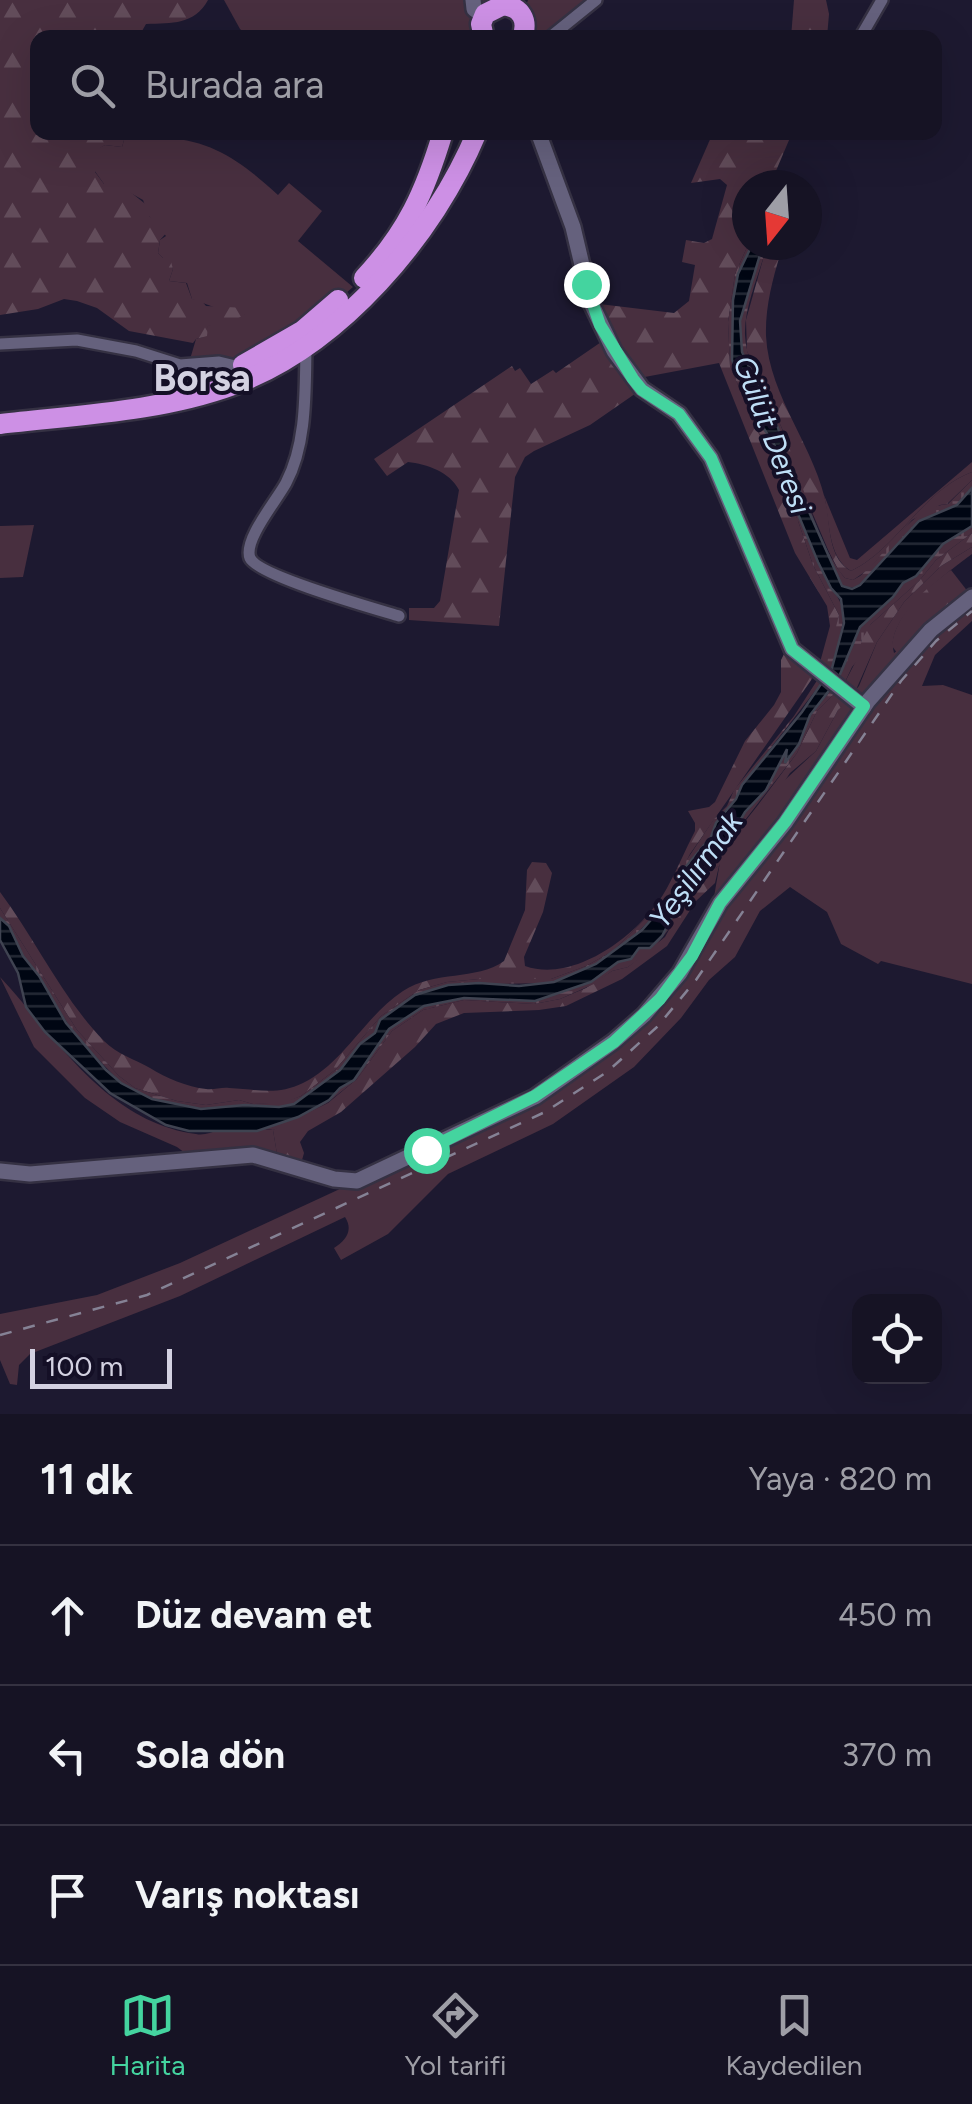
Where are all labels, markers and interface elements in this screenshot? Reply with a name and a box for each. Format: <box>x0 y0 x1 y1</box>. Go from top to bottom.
search box <box>30 30 942 140</box>
icon: search <box>65 58 120 113</box>
text: Burada ara <box>145 62 324 108</box>
north arrow <box>732 170 822 260</box>
route end <box>564 262 610 308</box>
water label: Gülüt Deresi <box>725 350 820 520</box>
district label: Borsa <box>153 355 251 401</box>
water label: Yeşilırmak <box>641 803 751 935</box>
route start <box>404 1128 450 1174</box>
map controls <box>852 1294 942 1384</box>
button: locate <box>852 1294 942 1384</box>
scale bar <box>30 1344 172 1388</box>
text: 100 m <box>45 1349 123 1383</box>
text: 11 dk <box>40 1454 133 1505</box>
text: Yaya · 820 m <box>749 1460 932 1498</box>
icon: ahead <box>40 1588 95 1643</box>
text: Düz devam et <box>135 1592 372 1638</box>
text: 450 m <box>838 1596 932 1634</box>
icon: left <box>40 1728 95 1783</box>
text: Sola dön <box>135 1732 285 1778</box>
text: 370 m <box>842 1736 932 1774</box>
icon: arrive <box>40 1868 95 1923</box>
text: Varış noktası <box>135 1872 360 1918</box>
tab: Harita <box>109 1988 186 2082</box>
tab: Yol tarifi <box>404 1988 507 2082</box>
tab: Kaydedilen <box>726 1988 863 2082</box>

